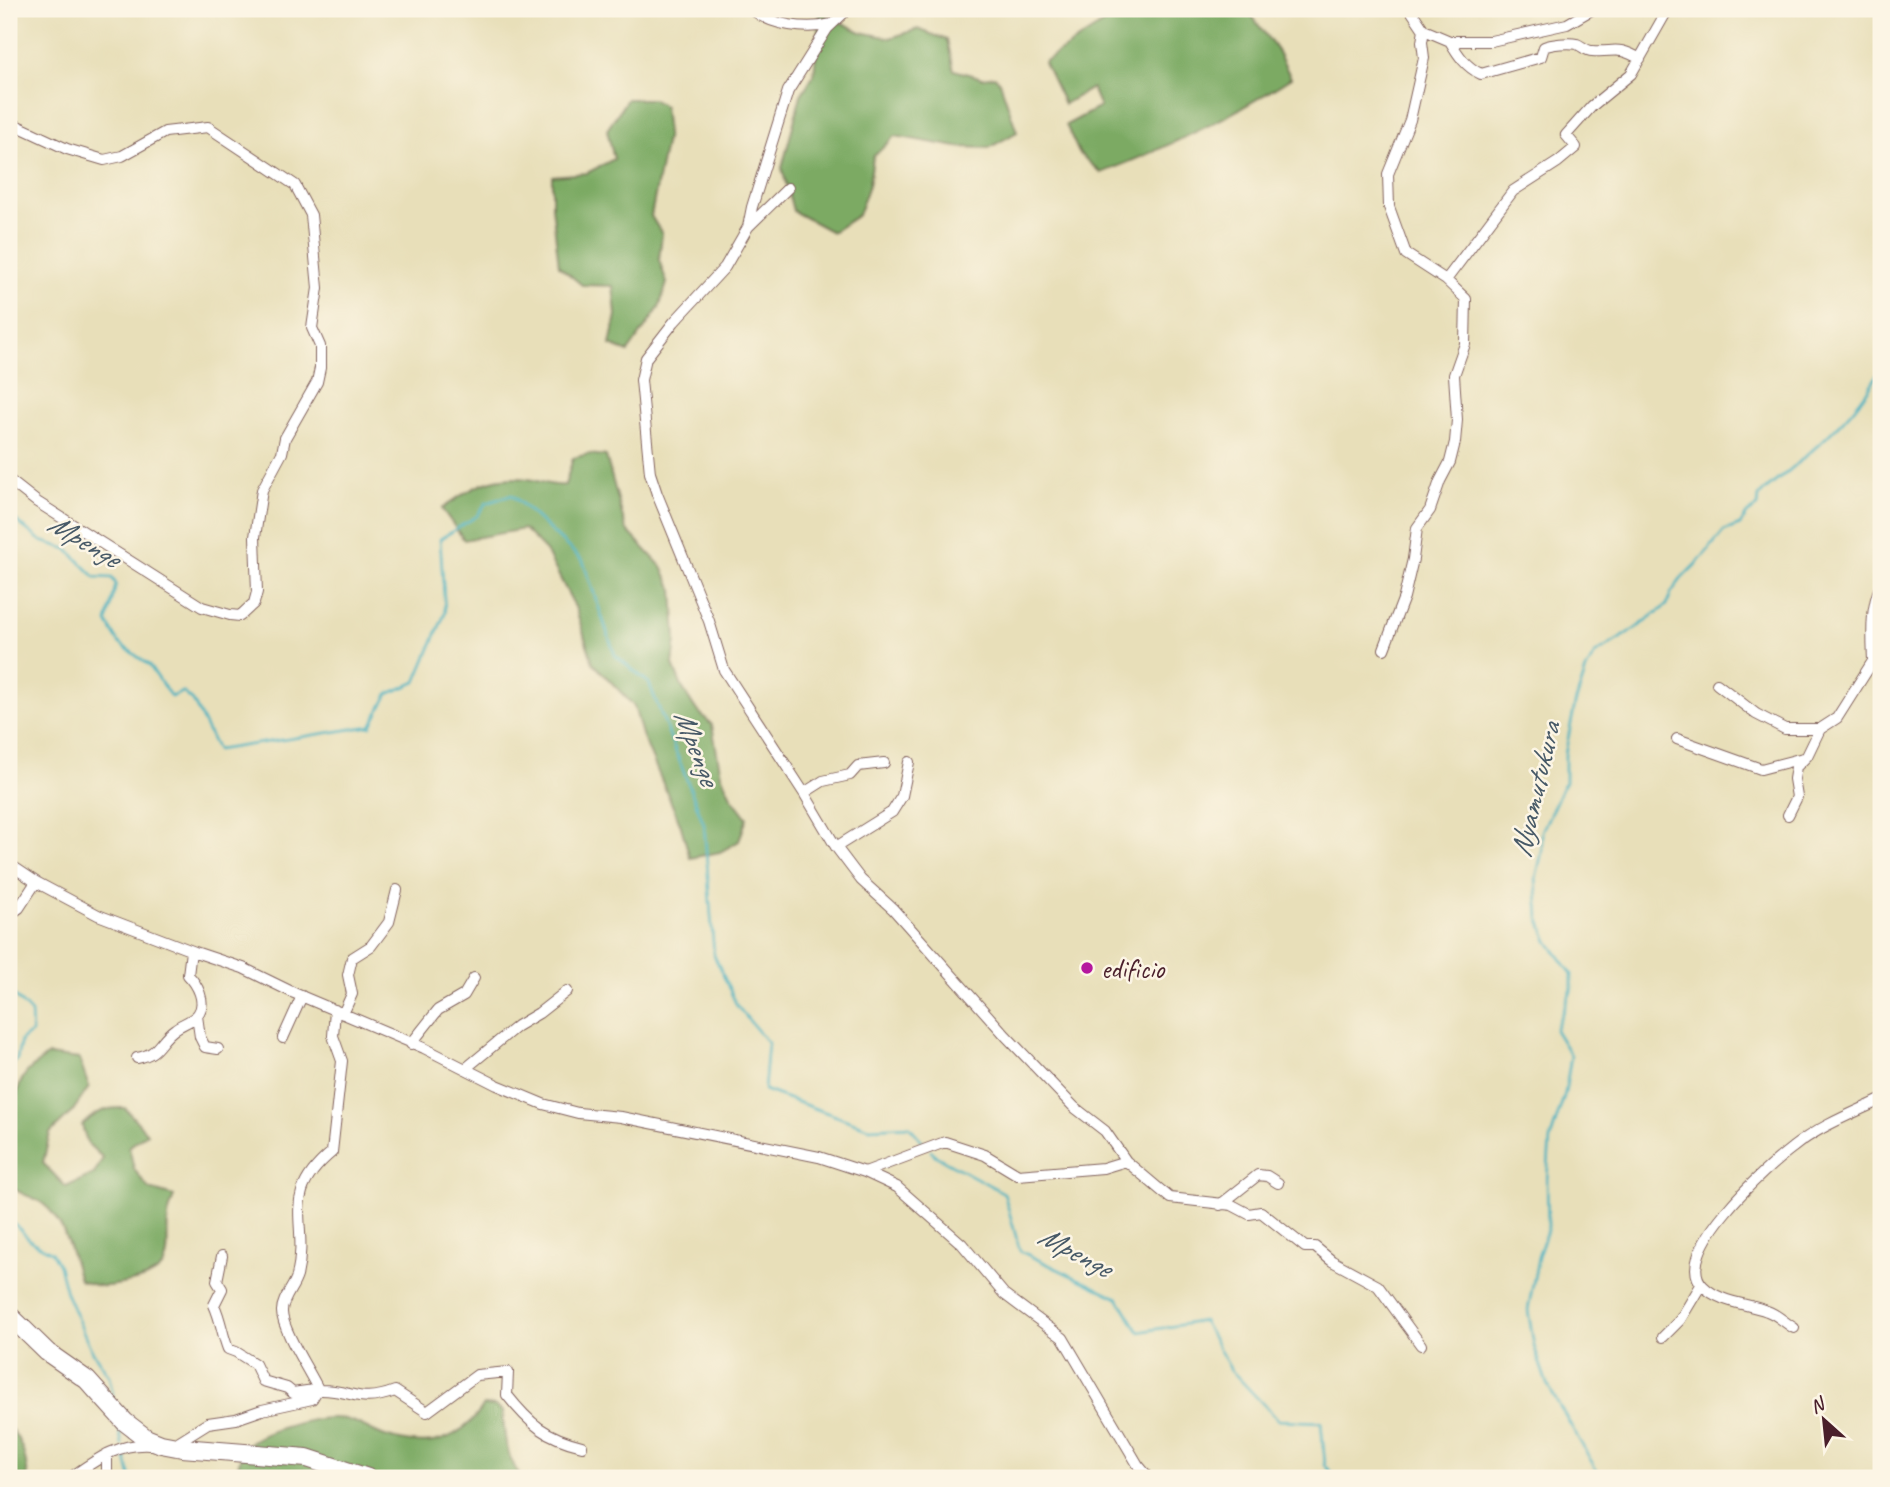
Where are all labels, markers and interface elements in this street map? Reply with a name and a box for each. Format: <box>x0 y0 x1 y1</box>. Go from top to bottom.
water label: Mpenge <box>41 504 130 578</box>
water label: Mpenge <box>665 704 730 794</box>
water label: Nyamutukura <box>1501 716 1570 861</box>
place label: edificio <box>1101 951 1166 986</box>
marker: edificio <box>1079 960 1095 976</box>
water label: Mpenge <box>1032 1216 1122 1288</box>
north arrow <box>1788 1386 1858 1456</box>
text: N <box>1806 1391 1830 1419</box>

